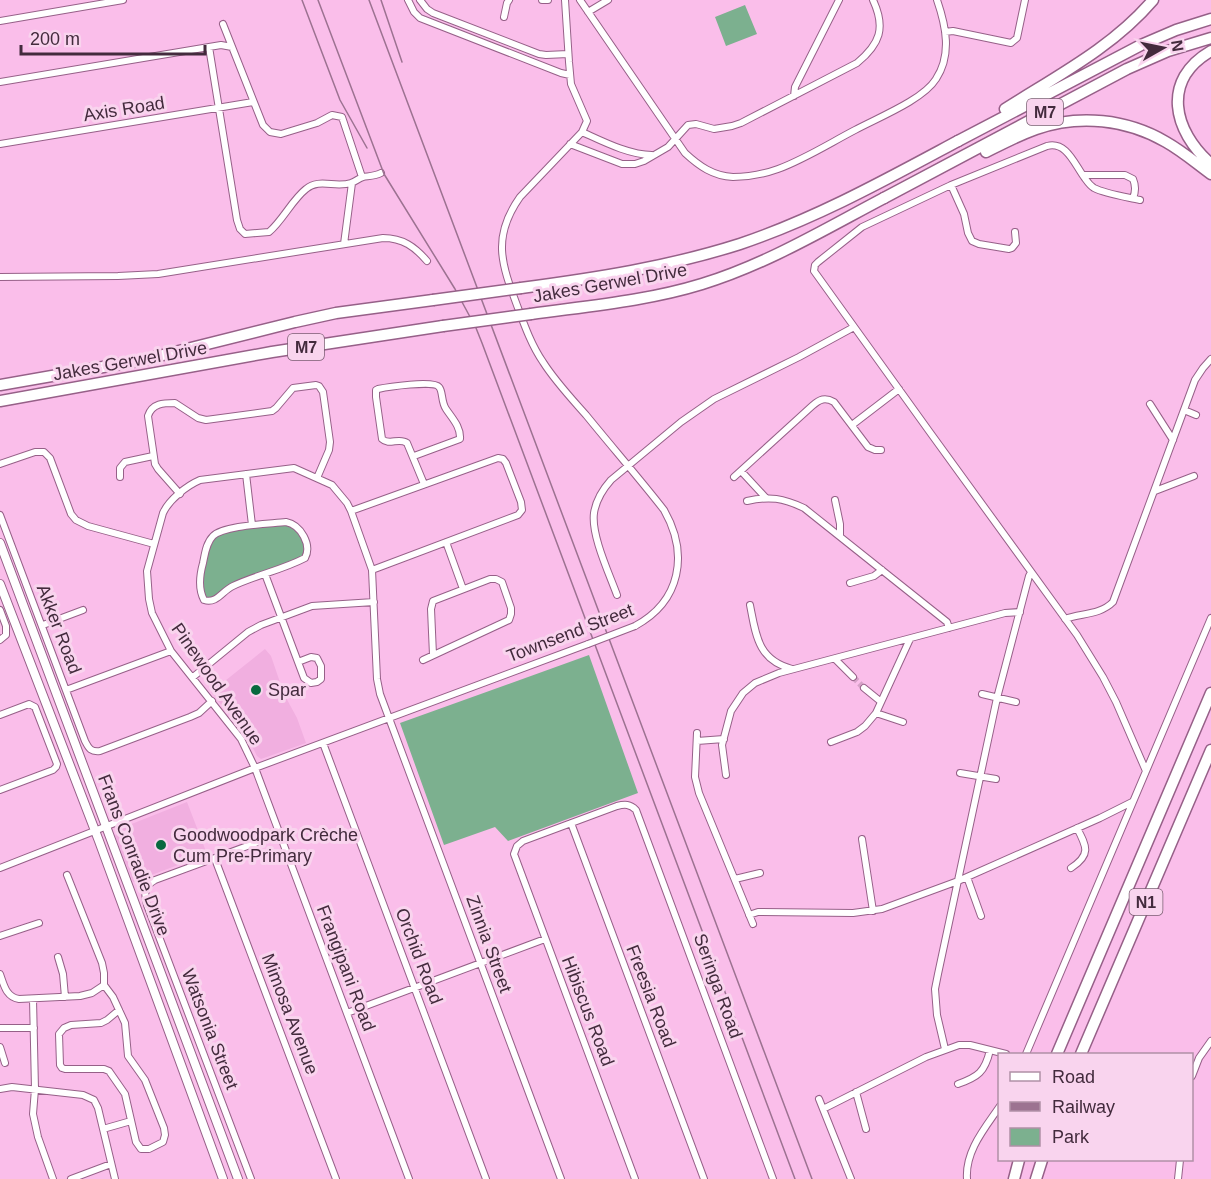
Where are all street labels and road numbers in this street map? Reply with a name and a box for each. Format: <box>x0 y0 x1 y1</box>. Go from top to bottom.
street label: Axis Road <box>82 93 166 125</box>
road number: M7 <box>1027 99 1063 125</box>
street label: Jakes Gerwel Drive <box>531 260 689 306</box>
road number: M7 <box>288 334 324 360</box>
street label: Jakes Gerwel Drive <box>51 338 209 384</box>
street label: Akker Road <box>33 582 85 676</box>
street label: Townsend Street <box>504 600 636 666</box>
street label: Pinewood Avenue <box>168 619 266 749</box>
street label: Frans Conradie Drive <box>94 772 174 938</box>
road number: N1 <box>1130 889 1162 915</box>
street label: Zinnia Street <box>462 893 516 995</box>
street label: Frangipani Road <box>313 902 379 1034</box>
street label: Orchid Road <box>392 905 446 1007</box>
street label: Seringa Road <box>690 931 746 1041</box>
street label: Freesia Road <box>622 942 680 1050</box>
street label: Mimosa Avenue <box>258 951 322 1077</box>
street label: Hibiscus Road <box>558 953 618 1069</box>
street label: Watsonia Street <box>178 966 242 1092</box>

